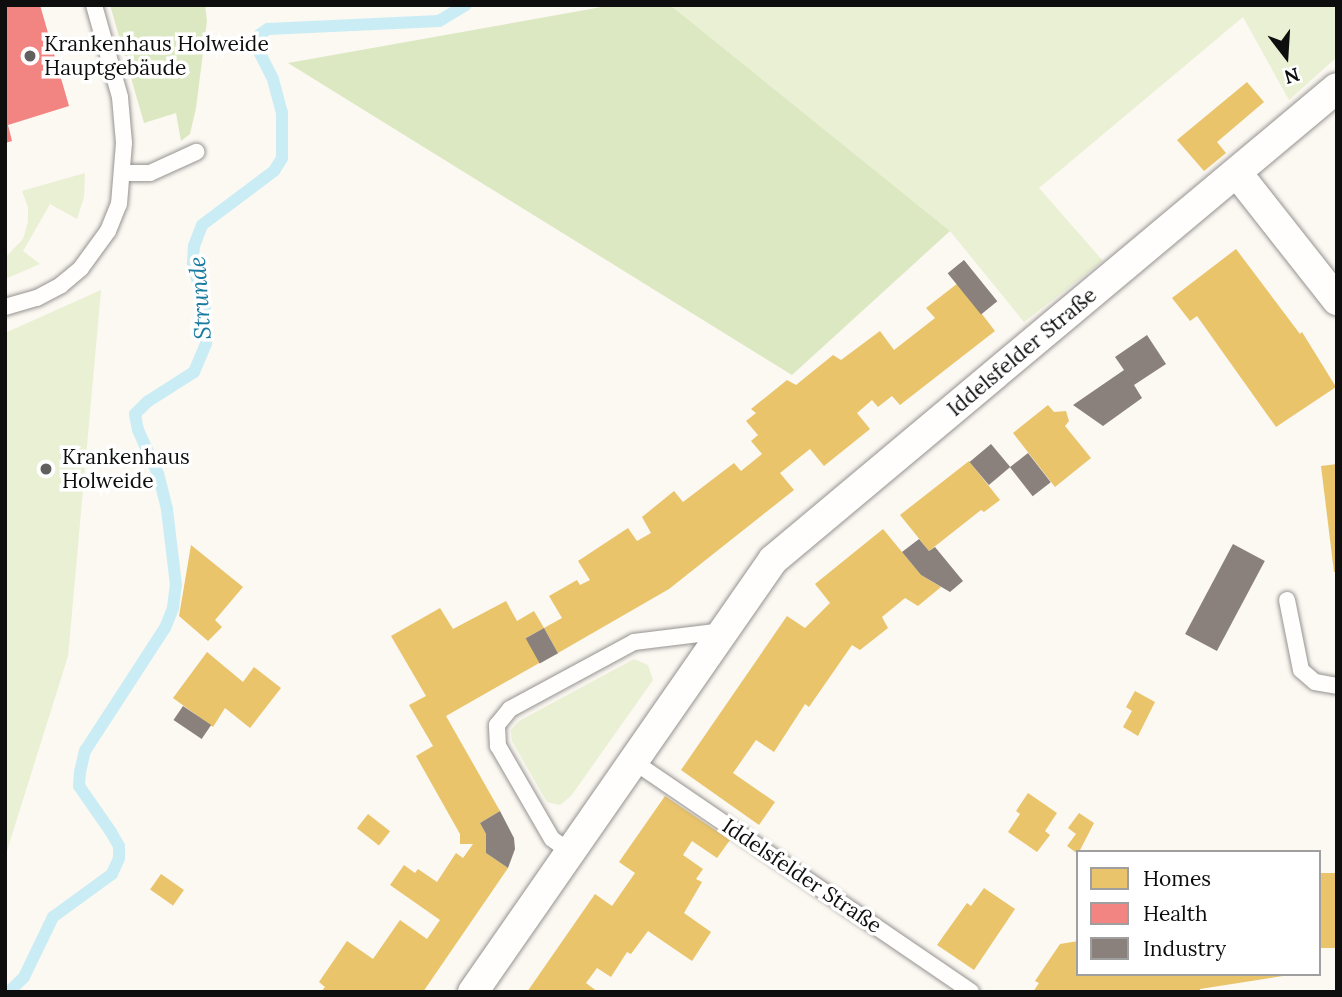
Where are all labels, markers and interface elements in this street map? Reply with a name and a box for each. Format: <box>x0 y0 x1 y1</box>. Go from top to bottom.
north arrow <box>1251 21 1321 91</box>
place label: Krankenhaus Holweide Hauptgebäude <box>44 31 269 81</box>
marker: Krankenhaus Holweide Hauptgebäude <box>22 48 38 64</box>
text: N <box>1282 62 1303 90</box>
water label: Strunde <box>183 255 217 341</box>
street label: Iddelsfelder Straße <box>942 282 1102 422</box>
place label: Krankenhaus Holweide <box>62 444 190 494</box>
marker: Krankenhaus Holweide <box>36 459 56 479</box>
street label: Iddelsfelder Straße <box>718 813 886 939</box>
legend <box>1076 850 1321 976</box>
text: Homes <box>1143 865 1211 892</box>
text: Health <box>1143 900 1208 927</box>
text: Industry <box>1143 935 1226 962</box>

